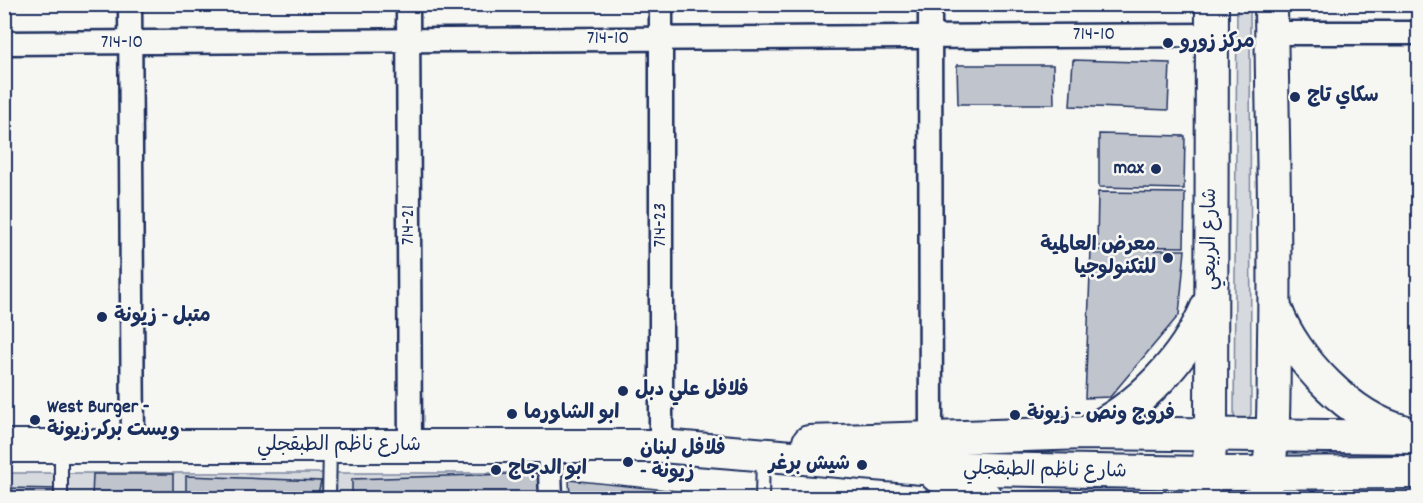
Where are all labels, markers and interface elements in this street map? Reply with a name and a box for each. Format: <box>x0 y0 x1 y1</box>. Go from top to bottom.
street label: 714-10 <box>1073 21 1115 49</box>
street label: 714-10 <box>587 25 629 53</box>
street label: 714-10 <box>101 29 143 57</box>
place label: مركز زورو <box>1179 29 1255 57</box>
marker: مركز زورو <box>1161 36 1175 50</box>
place label: سكاي تاج <box>1307 83 1379 111</box>
marker: سكاي تاج <box>1288 90 1302 104</box>
place label: max <box>1113 155 1145 183</box>
marker: max <box>1149 162 1163 176</box>
street label: شارع الربيعي <box>1197 188 1226 290</box>
street label: 714-23 <box>647 203 675 247</box>
street label: 714-21 <box>395 205 423 245</box>
place label: معرض العالمية للتكنولوجيا <box>1040 232 1156 283</box>
marker: معرض العالمية للتكنولوجيا <box>1161 251 1175 265</box>
place label: متبل - زيونة <box>114 303 211 331</box>
marker: متبل - زيونة <box>95 310 109 324</box>
place label: فلافل علي دبل <box>635 377 749 406</box>
marker: فلافل علي دبل <box>616 384 630 398</box>
place label: West Burger - ويست بركر زيونة <box>47 394 180 445</box>
place label: ابو الشاورما <box>524 400 619 428</box>
place label: فروج ونص - زيونة <box>1027 401 1175 429</box>
marker: ابو الشاورما <box>505 407 519 421</box>
marker: فروج ونص - زيونة <box>1008 408 1022 422</box>
marker: West Burger - ويست بركر زيونة <box>28 413 42 427</box>
street label: شارع ناظم الطبقجلي <box>257 432 421 461</box>
place label: فلافل لبنان - زيونة <box>640 436 726 487</box>
place label: شيش برغر <box>767 451 850 479</box>
marker: فلافل لبنان - زيونة <box>621 455 635 469</box>
place label: ابو الدجاج <box>508 456 587 484</box>
street label: شارع ناظم الطبقجلي <box>963 456 1127 487</box>
marker: شيش برغر <box>855 458 869 472</box>
marker: ابو الدجاج <box>489 463 503 477</box>

